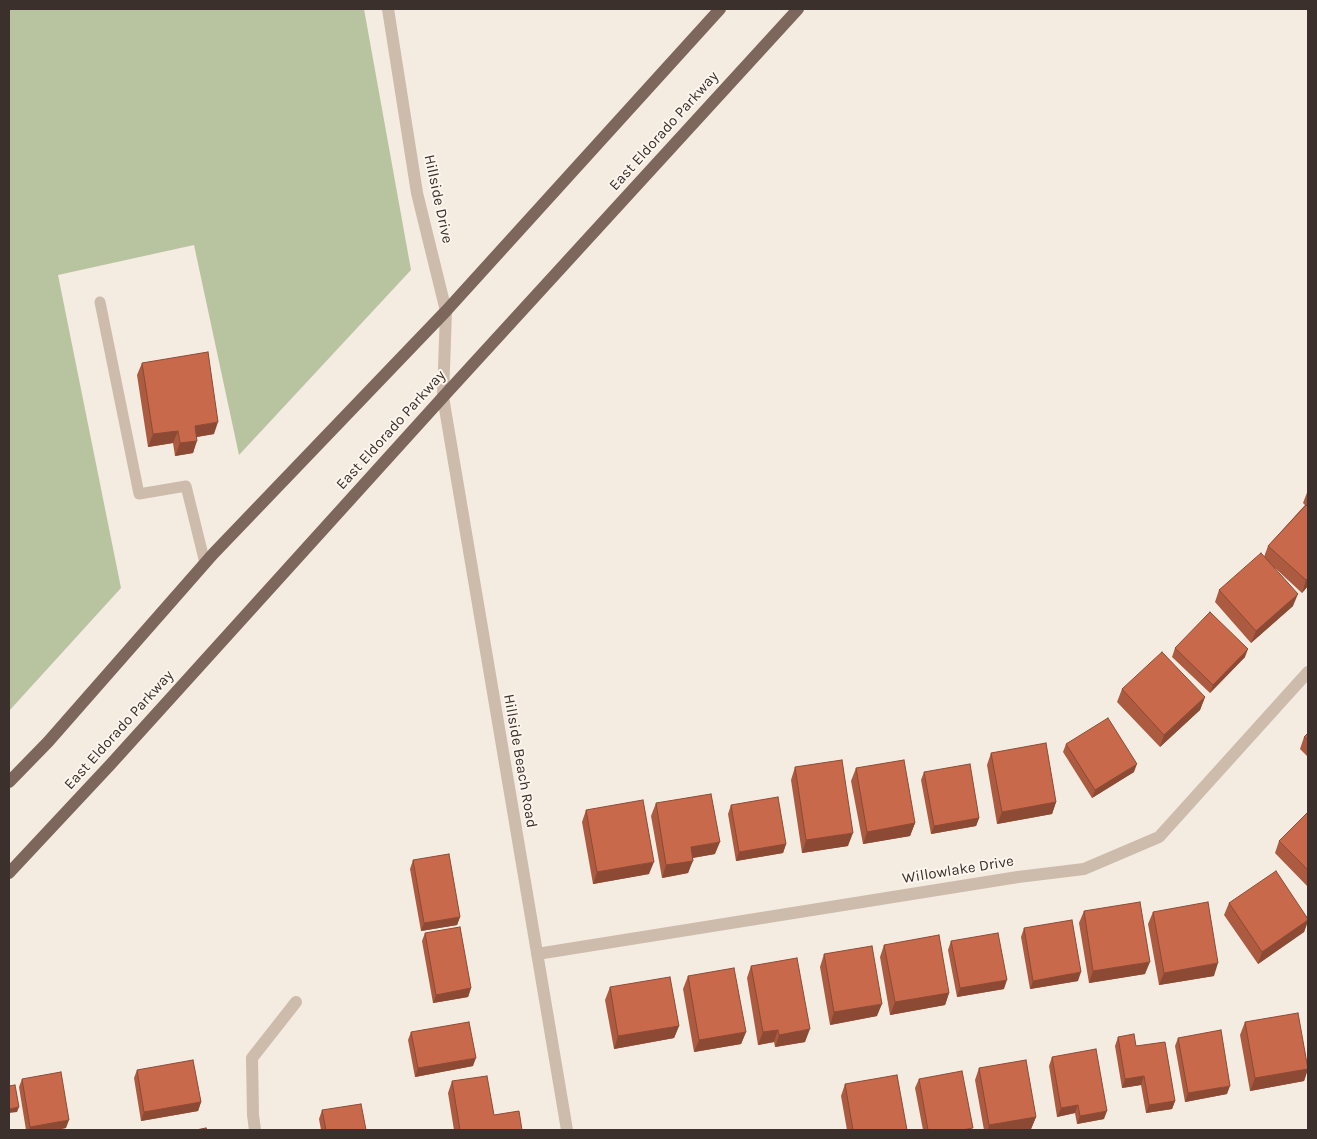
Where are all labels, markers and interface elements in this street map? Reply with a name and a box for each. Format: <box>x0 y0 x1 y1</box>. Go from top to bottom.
street label: East Eldorado Parkway <box>606 68 722 194</box>
street label: Hillside Drive <box>420 153 456 245</box>
street label: East Eldorado Parkway <box>333 367 449 493</box>
street label: East Eldorado Parkway <box>61 667 177 793</box>
street label: Hillside Beach Road <box>499 693 541 829</box>
street label: Willowlake Drive <box>901 852 1015 888</box>

